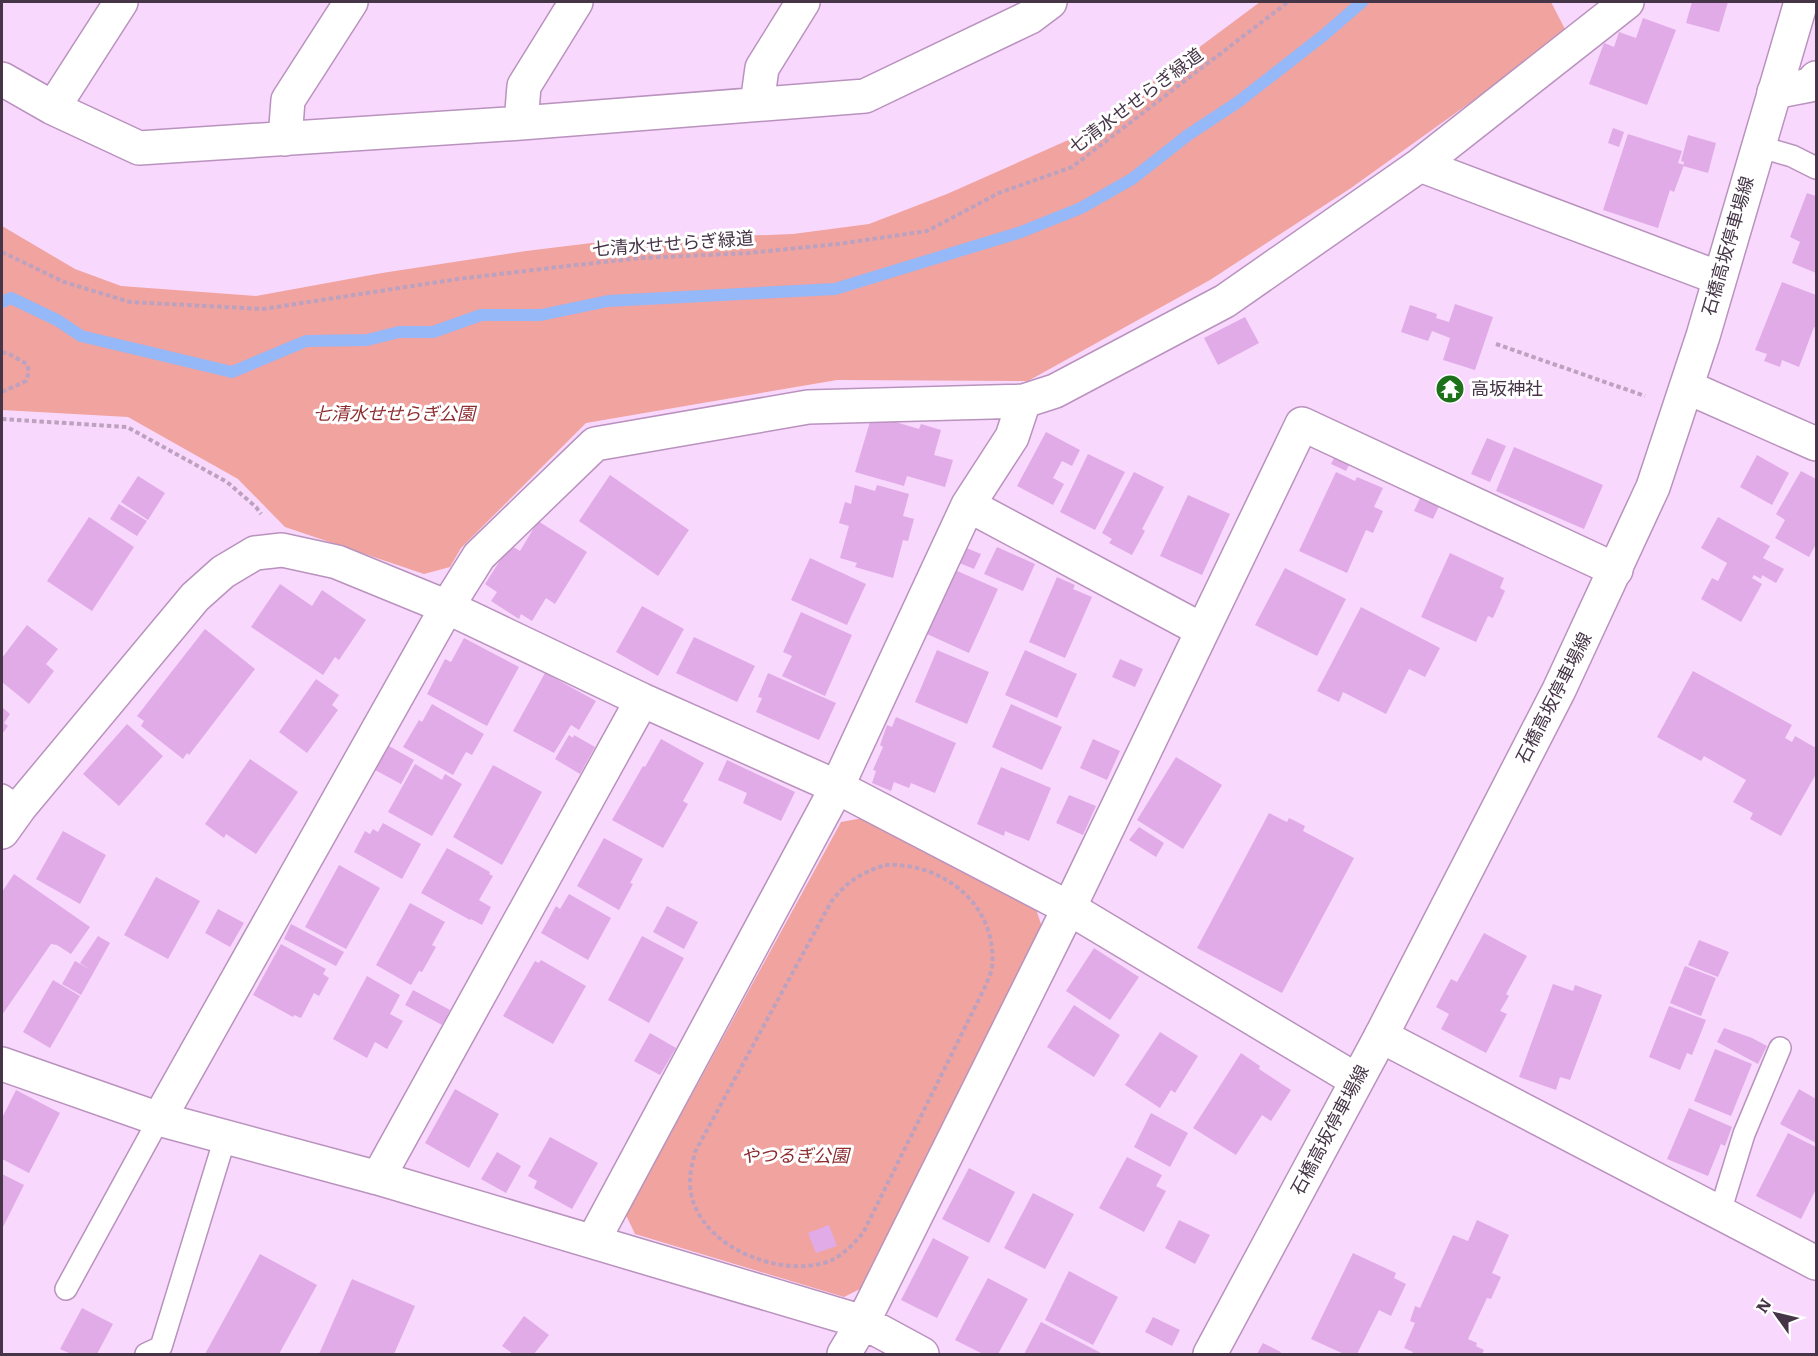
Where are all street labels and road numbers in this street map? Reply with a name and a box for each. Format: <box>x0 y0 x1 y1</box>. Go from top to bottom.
street label: 七清水せせらぎ緑道 <box>1062 40 1208 159</box>
street label: 石橋高坂停車場線 <box>1694 173 1759 319</box>
street label: 七清水せせらぎ緑道 <box>591 223 755 262</box>
street label: 石橋高坂停車場線 <box>1508 627 1597 768</box>
street label: 石橋高坂停車場線 <box>1283 1059 1374 1199</box>

